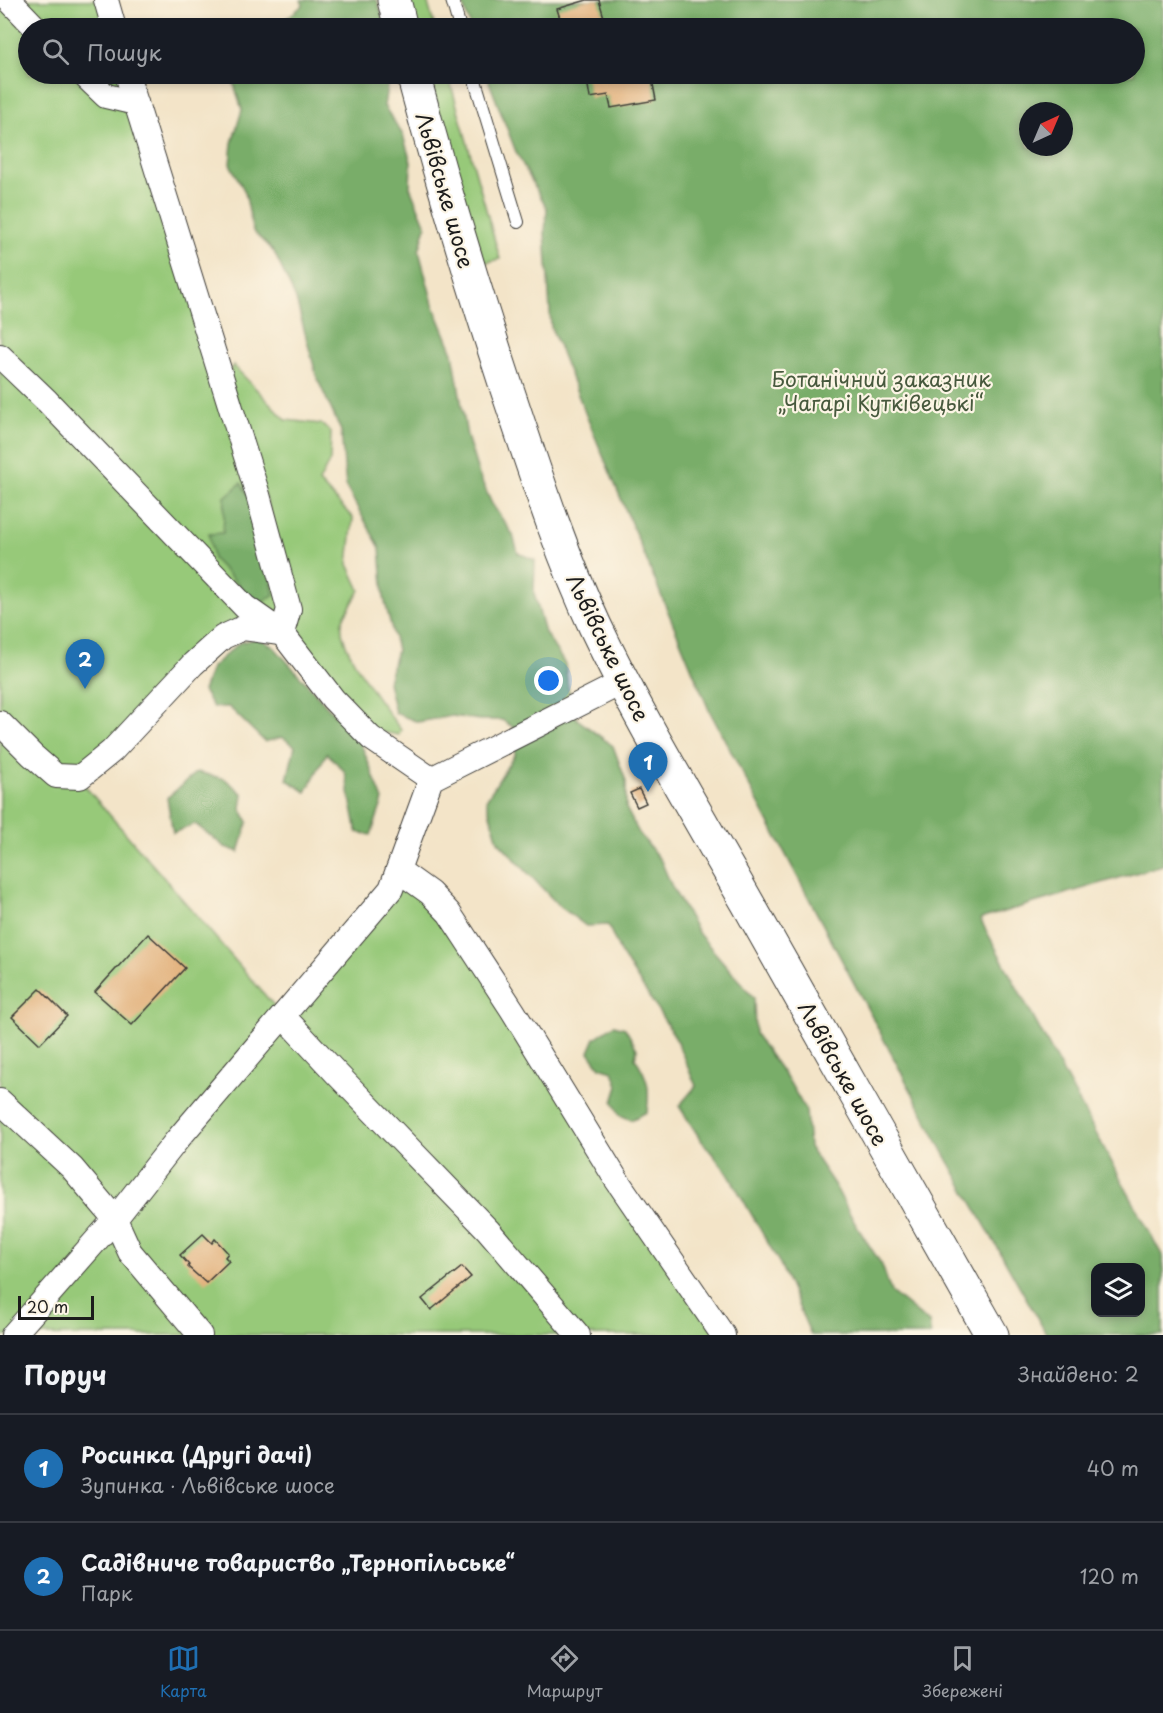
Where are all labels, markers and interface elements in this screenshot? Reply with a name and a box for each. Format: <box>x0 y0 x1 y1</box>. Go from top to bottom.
search box <box>18 18 1145 84</box>
icon: search <box>39 35 72 68</box>
text: Пошук <box>87 35 162 68</box>
north arrow <box>1019 102 1073 156</box>
street label: Львівське шосе <box>408 108 484 272</box>
park label: Ботанічний заказник „Чагарі Кутківецькі“ <box>771 362 991 418</box>
street label: Львівське шосе <box>559 568 659 726</box>
pin: 2 <box>66 640 104 689</box>
your location <box>534 666 563 695</box>
pin: 1 <box>628 742 668 792</box>
street label: Львівське шосе <box>791 995 897 1151</box>
map controls <box>1091 1263 1145 1317</box>
button: layers <box>1091 1263 1145 1317</box>
scale bar <box>18 1293 94 1320</box>
text: 20 m <box>27 1294 68 1318</box>
text: Поруч <box>24 1355 107 1394</box>
text: Знайдено: 2 <box>1018 1359 1139 1389</box>
text: Росинка (Другі дачі) <box>81 1437 312 1470</box>
text: 1 <box>39 1453 48 1483</box>
text: 40 m <box>1087 1453 1139 1483</box>
text: Зупинка · Львівське шосе <box>81 1470 335 1500</box>
text: Садівниче товариство „Тернопільське“ <box>81 1545 515 1578</box>
text: 2 <box>36 1561 51 1591</box>
text: 120 m <box>1080 1561 1139 1591</box>
text: Парк <box>81 1578 133 1608</box>
tab: Карта <box>160 1642 207 1702</box>
tab: Маршрут <box>527 1642 603 1702</box>
tab: Збережені <box>923 1642 1003 1702</box>

